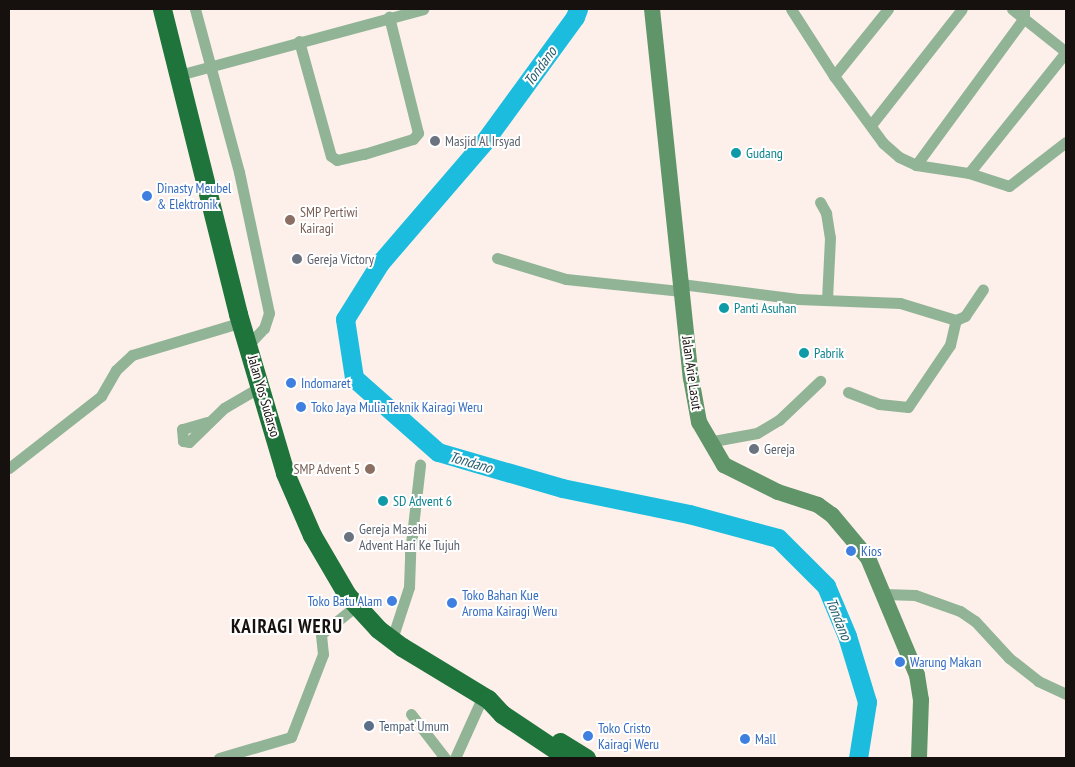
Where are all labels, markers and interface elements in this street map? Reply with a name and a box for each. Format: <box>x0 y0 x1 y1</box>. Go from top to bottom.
water label: Tondano <box>520 43 560 89</box>
place label: Masjid Al Irsyad <box>445 133 521 149</box>
marker: Masjid Al Irsyad <box>429 135 441 147</box>
place label: Gudang <box>746 145 783 161</box>
marker: Gudang <box>730 147 742 159</box>
place label: Dinasty Meubel & Elektronik <box>157 180 232 212</box>
marker: Dinasty Meubel & Elektronik <box>141 190 153 202</box>
place label: SMP Pertiwi Kairagi <box>300 204 358 236</box>
marker: SMP Pertiwi Kairagi <box>284 214 296 226</box>
place label: Gereja Victory <box>307 251 374 267</box>
marker: Gereja Victory <box>291 253 303 265</box>
place label: Panti Asuhan <box>734 300 797 316</box>
marker: Panti Asuhan <box>718 302 730 314</box>
street label: Jalan Arie Lasut <box>678 335 706 411</box>
place label: Pabrik <box>814 345 844 361</box>
marker: Pabrik <box>798 347 810 359</box>
street label: Jalan Yos Sudarso <box>244 353 284 439</box>
place label: Indomaret <box>301 375 351 391</box>
marker: Indomaret <box>285 377 297 389</box>
place label: Toko Jaya Mulia Teknik Kairagi Weru <box>311 399 484 415</box>
marker: Toko Jaya Mulia Teknik Kairagi Weru <box>295 401 307 413</box>
place label: Gereja <box>764 441 795 457</box>
marker: Gereja <box>748 443 760 455</box>
water label: Tondano <box>447 447 495 477</box>
place label: SMP Advent 5 <box>293 461 360 477</box>
marker: SMP Advent 5 <box>364 463 376 475</box>
place label: SD Advent 6 <box>393 493 452 509</box>
marker: SD Advent 6 <box>377 495 389 507</box>
place label: Gereja Masehi Advent Hari Ke Tujuh <box>359 521 460 554</box>
marker: Gereja Masehi Advent Hari Ke Tujuh <box>343 531 355 543</box>
place label: Kios <box>861 543 882 559</box>
marker: Kios <box>845 545 857 557</box>
place label: Toko Bahan Kue Aroma Kairagi Weru <box>462 587 558 620</box>
place label: Toko Batu Alam <box>307 593 382 609</box>
marker: Toko Batu Alam <box>386 595 398 607</box>
water label: Tondano <box>822 595 856 643</box>
marker: Toko Bahan Kue Aroma Kairagi Weru <box>446 597 458 609</box>
district label: KAIRAGI WERU <box>229 616 345 638</box>
place label: Warung Makan <box>910 654 981 670</box>
marker: Warung Makan <box>894 656 906 668</box>
place label: Tempat Umum <box>379 718 449 734</box>
marker: Tempat Umum <box>363 720 375 732</box>
place label: Toko Cristo Kairagi Weru <box>598 720 659 752</box>
marker: Toko Cristo Kairagi Weru <box>582 730 594 742</box>
place label: Mall <box>755 731 776 747</box>
marker: Mall <box>739 733 751 745</box>

